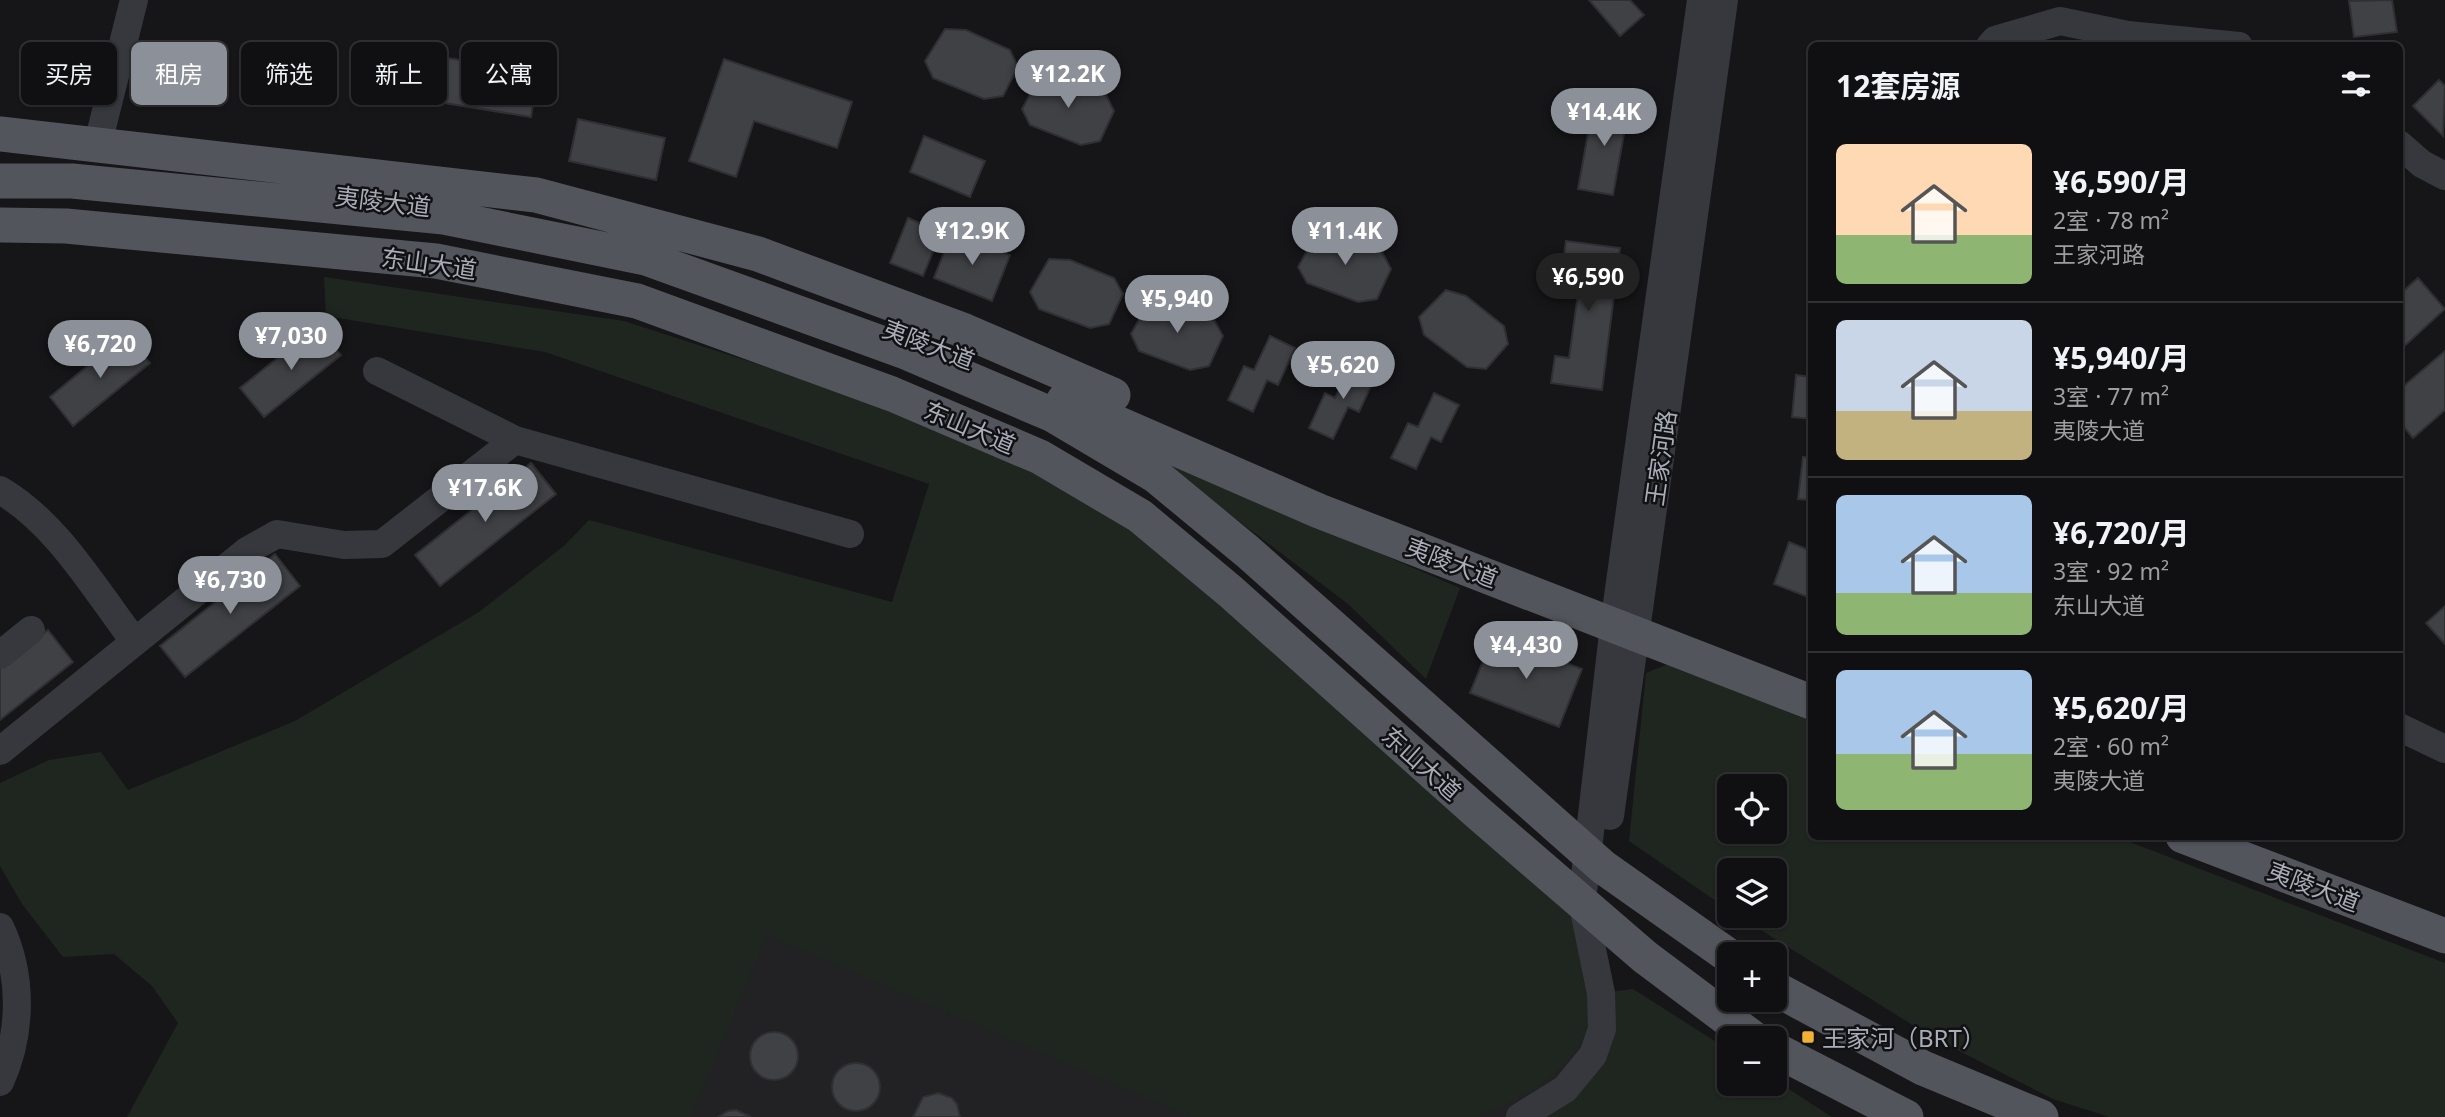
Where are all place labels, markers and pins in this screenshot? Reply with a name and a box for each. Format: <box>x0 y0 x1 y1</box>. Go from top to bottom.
pin: ¥12.2K <box>1011 50 1125 110</box>
pin: ¥14.4K <box>1547 88 1661 148</box>
pin: ¥12.9K <box>915 208 1029 267</box>
pin: ¥11.4K <box>1288 208 1402 267</box>
pin: ¥6,590 <box>1531 254 1645 313</box>
pin: ¥5,940 <box>1120 276 1234 335</box>
pin: ¥7,030 <box>234 312 348 372</box>
pin: ¥6,720 <box>43 320 157 380</box>
pin: ¥5,620 <box>1286 342 1400 401</box>
pin: ¥17.6K <box>428 464 542 524</box>
pin: ¥6,730 <box>173 556 287 616</box>
pin: ¥4,430 <box>1469 622 1583 681</box>
place label: 王家河（BRT） <box>1822 1021 1986 1054</box>
marker: 王家河（BRT） <box>1800 1029 1816 1045</box>

